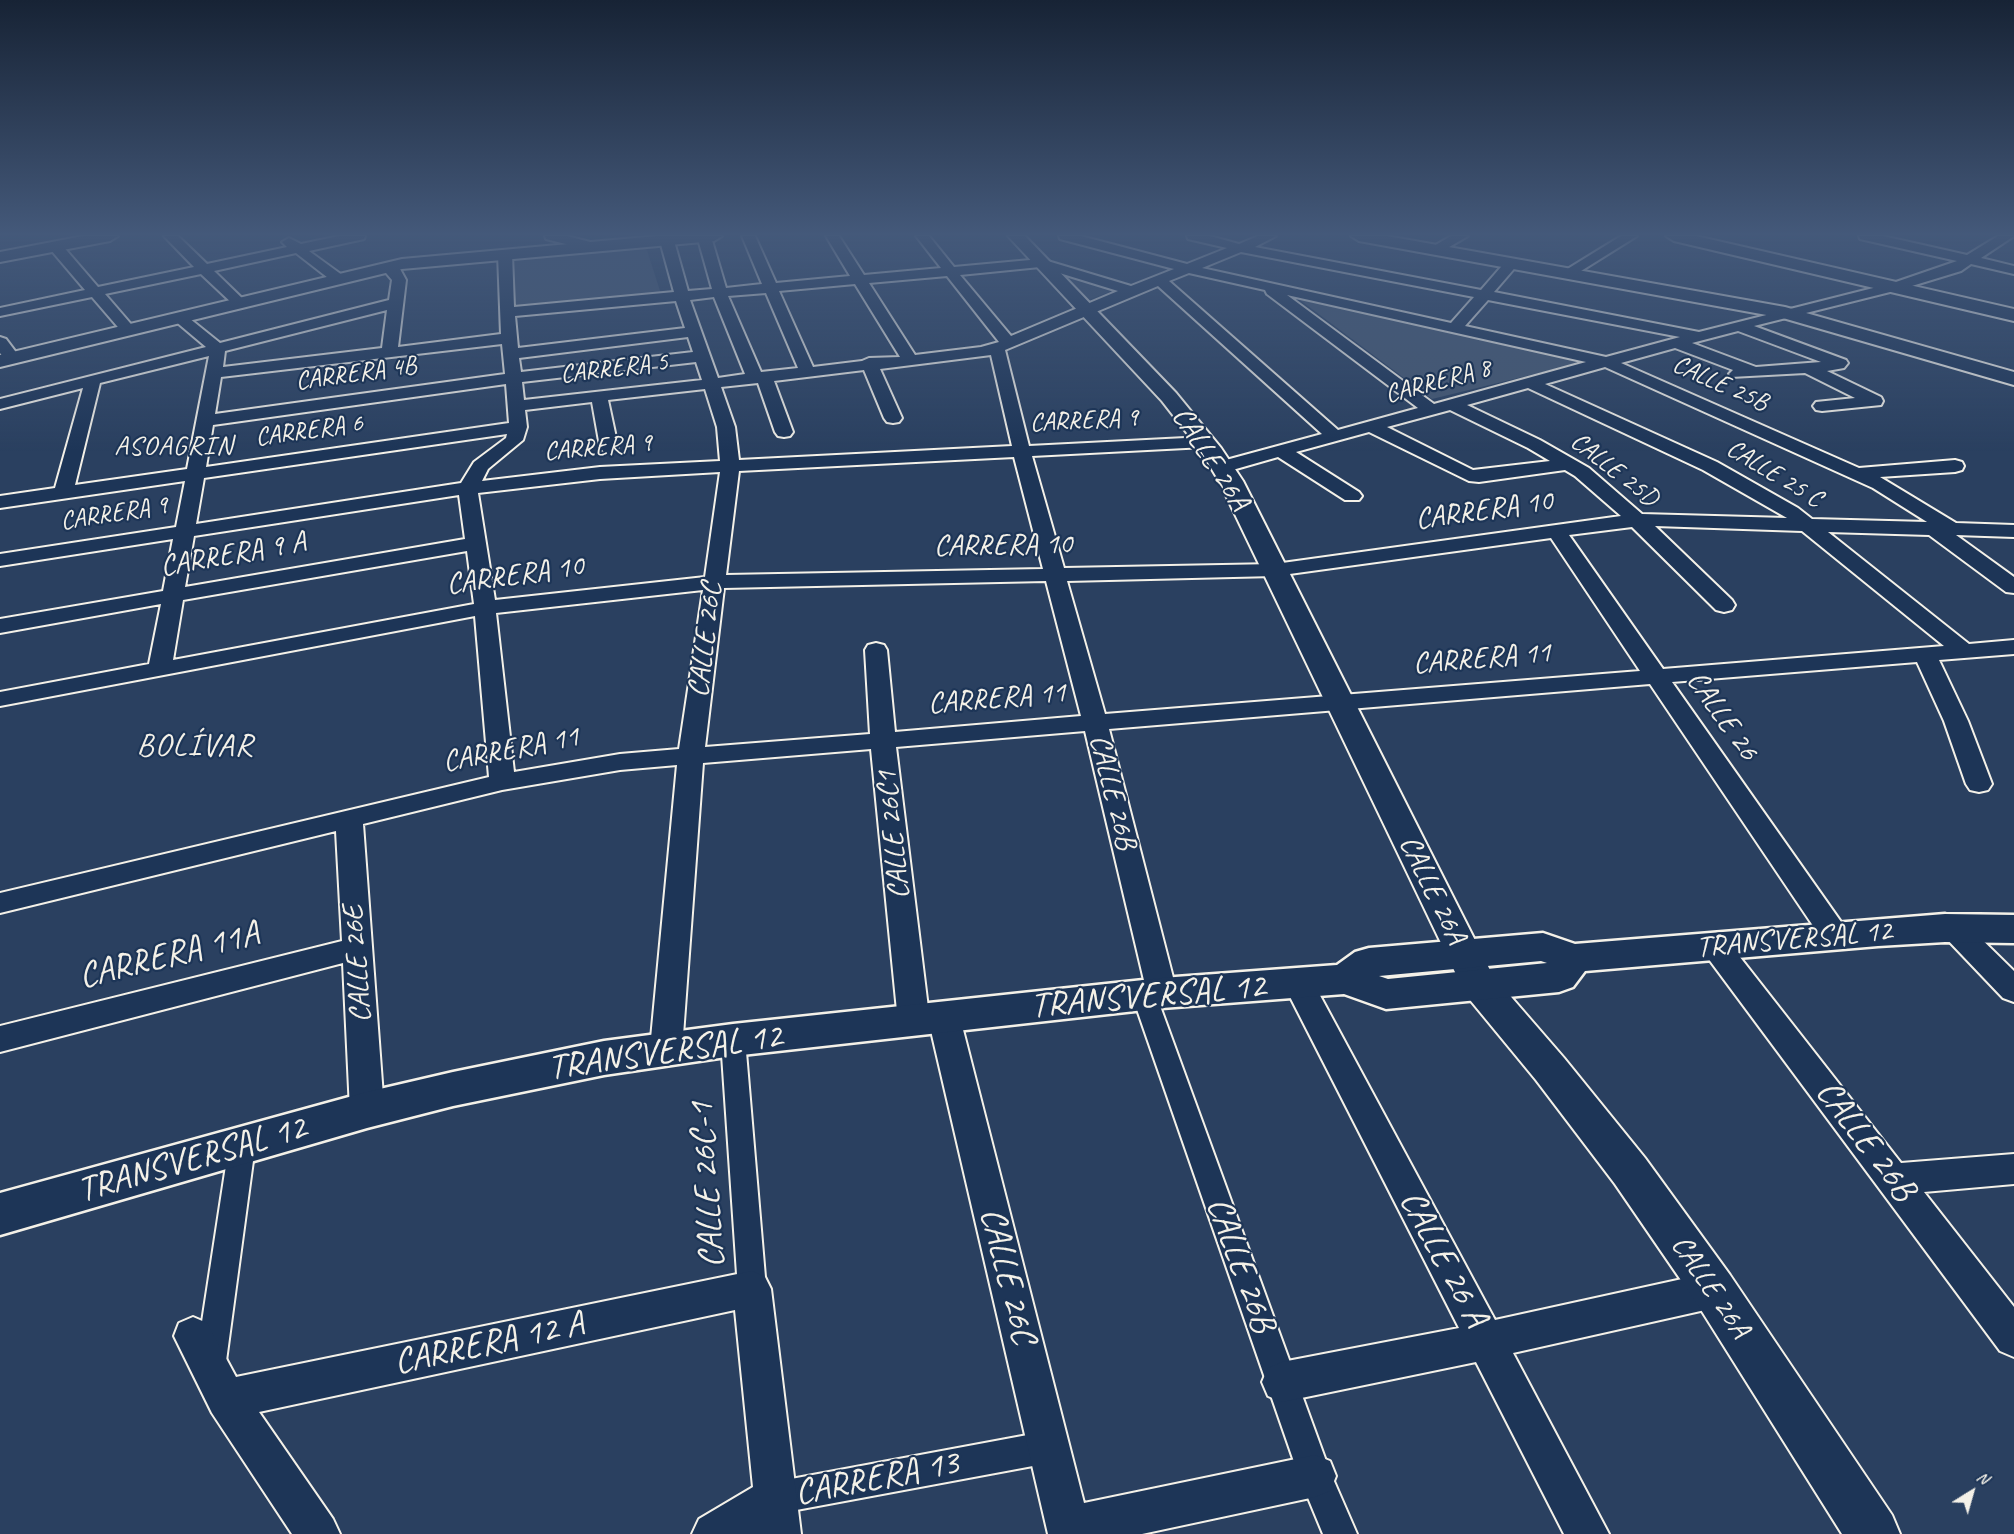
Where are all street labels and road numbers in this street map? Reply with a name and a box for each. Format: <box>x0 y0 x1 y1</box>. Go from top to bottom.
street label: CARRERA 5 <box>558 347 670 391</box>
street label: CALLE 25B <box>1667 349 1773 419</box>
street label: CARRERA 4B <box>294 350 418 398</box>
street label: CARRERA 8 <box>1382 353 1494 411</box>
street label: CALLE 26A <box>1163 400 1257 518</box>
street label: CARRERA 9 <box>1029 403 1139 439</box>
street label: CARRERA 6 <box>253 408 365 454</box>
street label: CALLE 25D <box>1564 426 1664 514</box>
street label: CARRERA 9 <box>543 428 653 468</box>
street label: CALLE 25 C <box>1720 433 1828 515</box>
street label: CARRERA 10 <box>1413 484 1555 538</box>
street label: CARRERA 9 <box>58 490 170 538</box>
street label: CARRERA 9 A <box>157 525 309 585</box>
street label: CARRERA 10 <box>934 527 1072 565</box>
street label: CARRERA 10 <box>444 549 586 603</box>
street label: CALLE 26C <box>681 581 731 699</box>
street label: CARRERA 11 <box>1412 635 1552 683</box>
street label: CALLE 26 <box>1678 664 1766 768</box>
street label: CARRERA 11 <box>927 675 1067 723</box>
street label: CARRERA 11 <box>440 719 582 781</box>
street label: CALLE 26B <box>1080 731 1144 853</box>
street label: CALLE 26C1 <box>869 769 919 901</box>
street label: CALLE 26A <box>1390 830 1474 950</box>
street label: CALLE 26E <box>336 904 380 1024</box>
street label: CARRERA 11A <box>75 913 263 999</box>
street label: TRANSVERSAL 12 <box>1695 914 1893 966</box>
street label: TRANSVERSAL 12 <box>1029 965 1267 1029</box>
street label: TRANSVERSAL 12 <box>545 1015 785 1091</box>
street label: CALLE 26B <box>1806 1072 1924 1210</box>
street label: CALLE 26C-1 <box>681 1100 735 1270</box>
street label: TRANSVERSAL 12 <box>73 1107 311 1213</box>
street label: CALLE 26 A <box>1389 1183 1497 1335</box>
street label: CALLE 26B <box>1196 1192 1284 1338</box>
street label: CALLE 26C <box>969 1204 1045 1348</box>
street label: CALLE 26A <box>1663 1229 1757 1345</box>
street label: CARRERA 12 A <box>390 1303 588 1385</box>
street label: CARRERA 13 <box>791 1442 963 1516</box>

